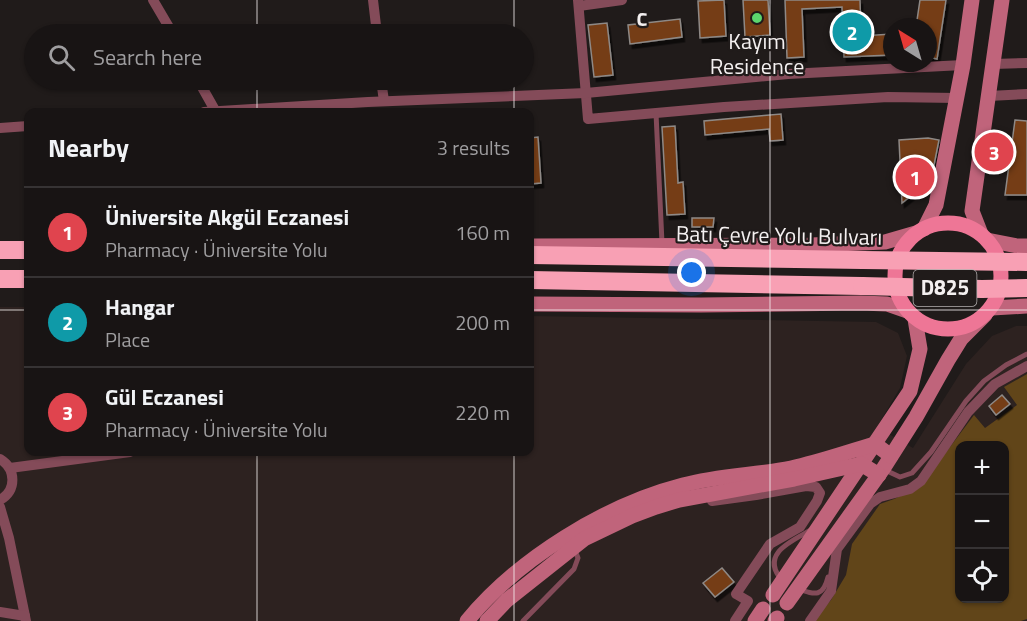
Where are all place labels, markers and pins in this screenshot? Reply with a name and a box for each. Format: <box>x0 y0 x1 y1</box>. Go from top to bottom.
pin: 2 <box>832 9 872 54</box>
marker: Kayım Residence <box>750 11 764 25</box>
place label: Kayım Residence <box>710 24 804 83</box>
pin: 3 <box>974 130 1014 174</box>
pin: 1 <box>896 154 934 200</box>

